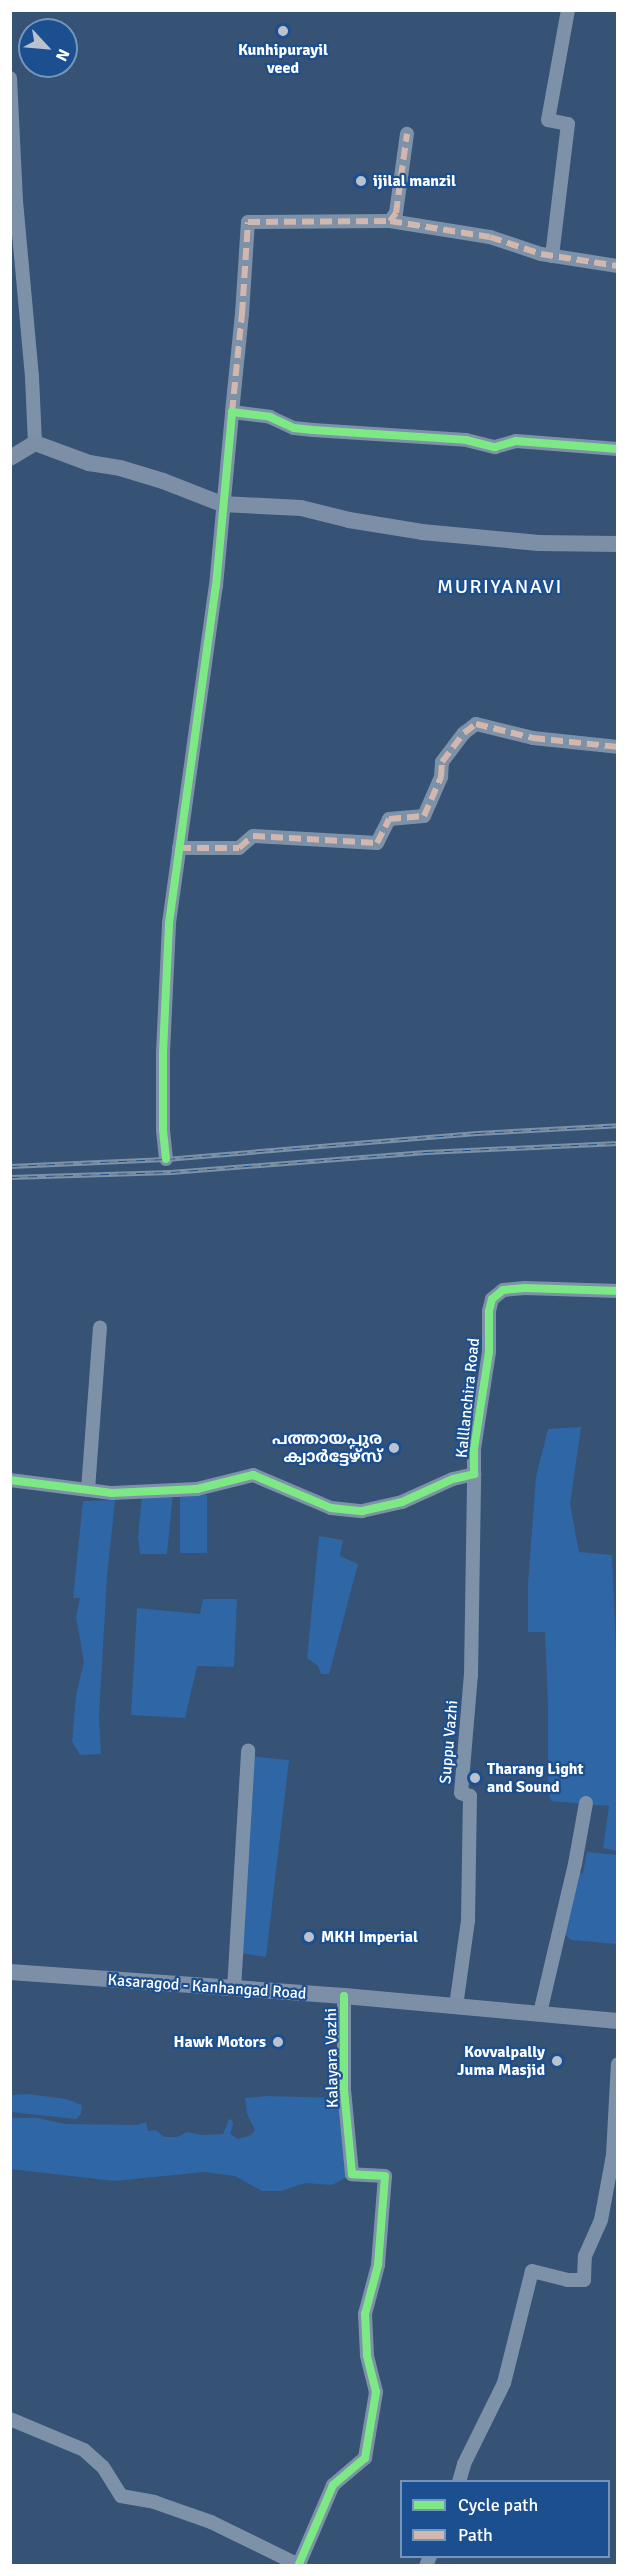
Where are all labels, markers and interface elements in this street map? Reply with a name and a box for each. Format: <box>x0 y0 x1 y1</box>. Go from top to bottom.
north arrow <box>18 18 78 78</box>
marker: Kunhipurayil veed <box>276 24 290 38</box>
place label: Kunhipurayil veed <box>238 40 328 78</box>
text: N <box>51 46 74 64</box>
place label: ijilal manzil <box>373 171 456 191</box>
marker: ijilal manzil <box>354 174 368 188</box>
district label: MURIYANAVI <box>437 574 563 598</box>
street label: Kalllanchira Road <box>452 1337 484 1459</box>
place label: പത്തായപ്പുര ക്വാർട്ടേഴ്സ് <box>272 1429 382 1467</box>
marker: പത്തായപ്പുര ക്വാർട്ടേഴ്സ് <box>387 1441 401 1455</box>
street label: Suppu Vazhi <box>436 1699 462 1785</box>
place label: Tharang Light and Sound <box>487 1759 583 1797</box>
marker: Tharang Light and Sound <box>468 1771 482 1785</box>
place label: MKH Imperial <box>321 1927 418 1947</box>
marker: MKH Imperial <box>302 1930 316 1944</box>
street label: Kasaragod - Kanhangad Road <box>107 1970 307 2004</box>
street label: Kalayara Vazhi <box>322 2008 342 2108</box>
place label: Hawk Motors <box>174 2032 266 2052</box>
marker: Hawk Motors <box>271 2035 285 2049</box>
place label: Kovvalpally Juma Masjid <box>457 2042 545 2080</box>
marker: Kovvalpally Juma Masjid <box>550 2054 564 2068</box>
legend <box>400 2480 610 2558</box>
text: Cycle path <box>458 2494 538 2516</box>
text: Path <box>458 2524 493 2546</box>

